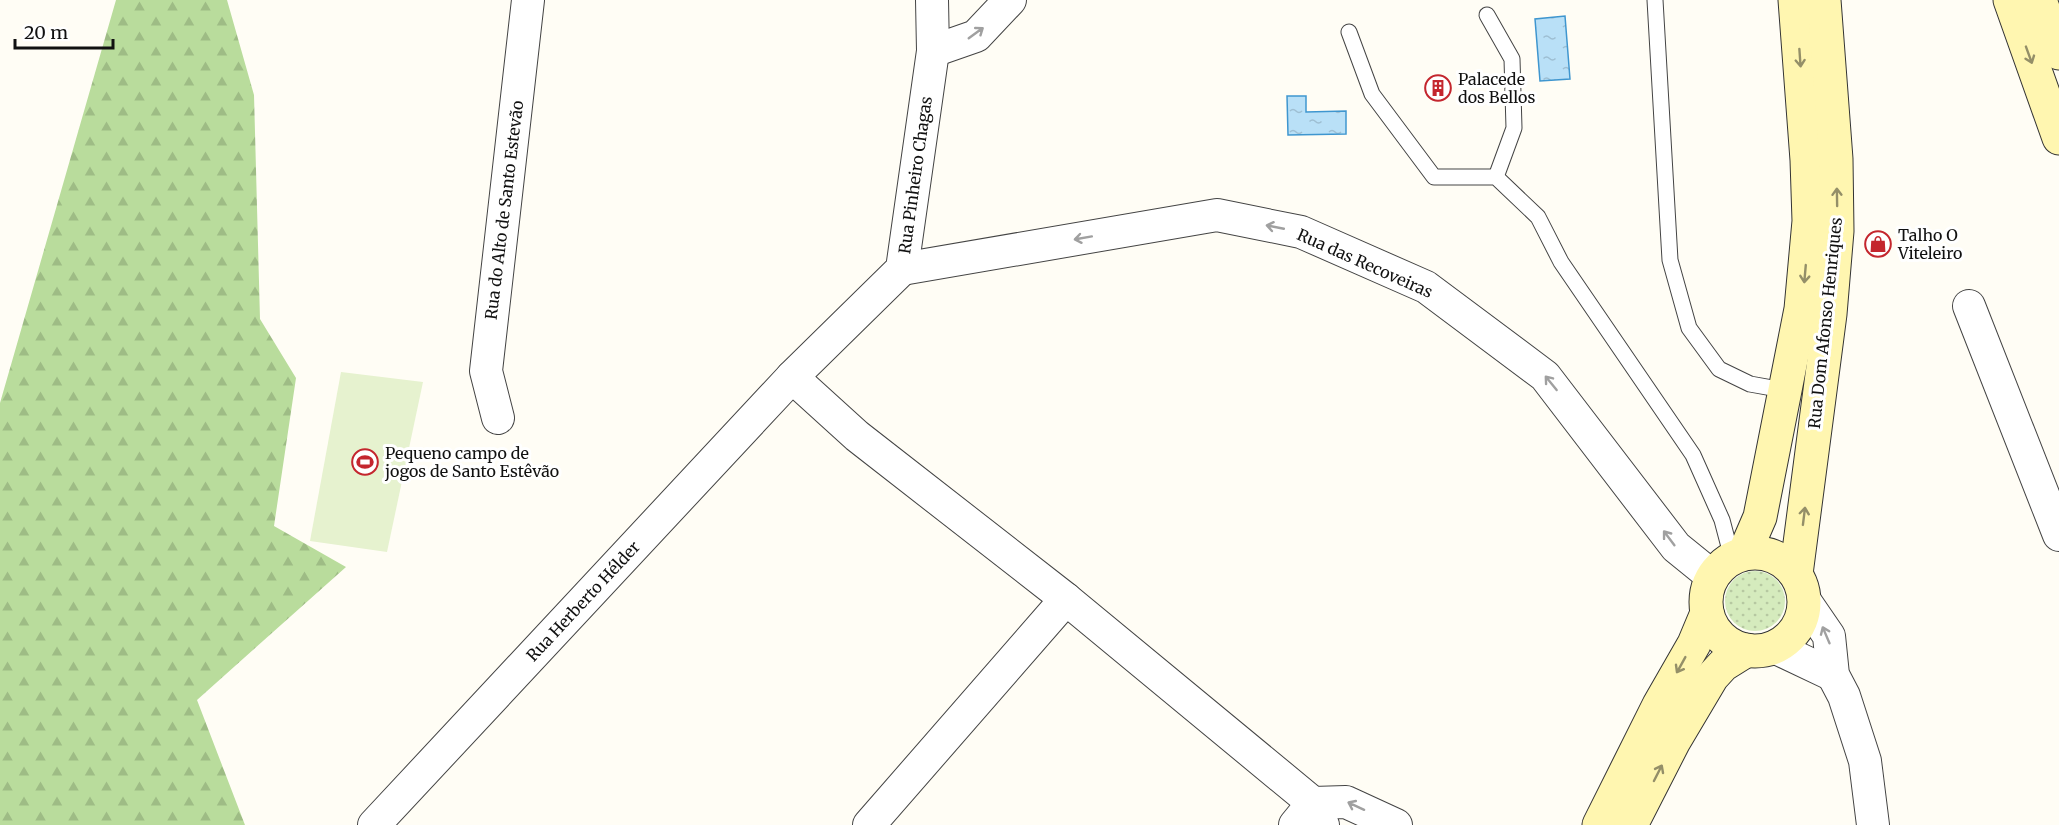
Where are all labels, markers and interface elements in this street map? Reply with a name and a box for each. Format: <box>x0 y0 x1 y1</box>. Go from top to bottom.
scale bar <box>15 12 112 50</box>
text: 20 m <box>24 21 68 44</box>
one-way arrow <box>968 27 984 39</box>
one-way arrow <box>2025 45 2036 64</box>
one-way arrow <box>1794 48 1805 68</box>
place label: Palacede dos Bellos <box>1458 69 1535 107</box>
building icon: Palacede dos Bellos <box>1423 73 1453 103</box>
street label: Rua Pinheiro Chagas <box>894 95 936 255</box>
street label: Rua do Alto de Santo Estevão <box>481 99 527 321</box>
one-way arrow <box>1831 188 1842 208</box>
street label: Rua Dom Afonso Henriques <box>1804 216 1846 430</box>
one-way arrow <box>1266 221 1285 232</box>
street label: Rua das Recoveiras <box>1294 224 1436 302</box>
place label: Talho O Viteleiro <box>1897 225 1962 263</box>
shop icon: Talho O Viteleiro <box>1863 229 1893 259</box>
one-way arrow <box>1074 233 1093 244</box>
one-way arrow <box>1799 263 1810 283</box>
one-way arrow <box>1544 376 1557 392</box>
place label: Pequeno campo de jogos de Santo Estêvão <box>384 443 559 481</box>
sports icon: Pequeno campo de jogos de Santo Estêvão <box>350 447 380 477</box>
one-way arrow <box>1798 507 1809 526</box>
one-way arrow <box>1663 531 1675 547</box>
street label: Rua Herberto Hélder <box>522 537 644 665</box>
one-way arrow <box>1820 627 1831 645</box>
one-way arrow <box>1675 656 1687 673</box>
one-way arrow <box>1653 764 1664 782</box>
one-way arrow <box>1348 800 1366 812</box>

